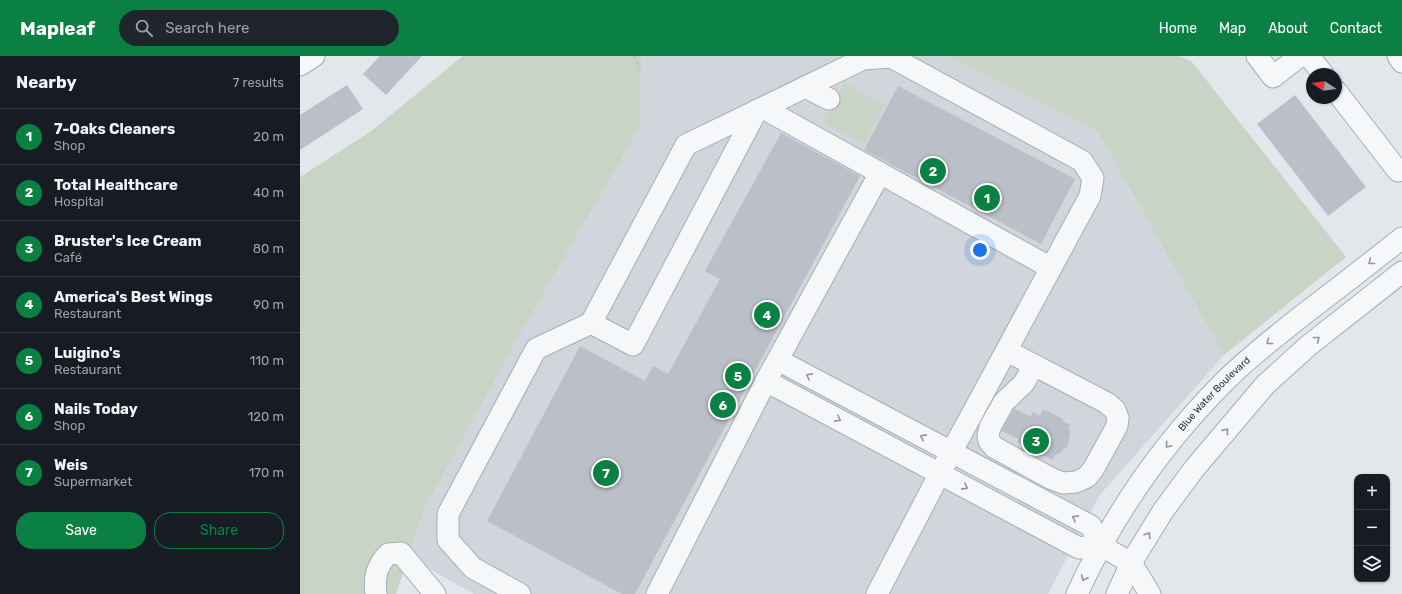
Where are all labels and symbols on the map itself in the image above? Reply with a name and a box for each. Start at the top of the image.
north arrow [1306,68,1342,104]
pin: 2 [920,156,946,186]
pin: 1 [974,183,1000,213]
your location [970,240,990,260]
one-way arrow [1369,257,1376,264]
pin: 4 [754,300,780,330]
one-way arrow [1312,336,1319,343]
one-way arrow [1266,338,1273,345]
street label: Blue Water Boulevard [1176,354,1253,434]
pin: 5 [725,361,751,391]
one-way arrow [805,373,813,381]
pin: 6 [710,390,736,420]
one-way arrow [834,414,841,422]
pin: 3 [1023,426,1049,456]
one-way arrow [1221,428,1228,435]
one-way arrow [920,434,928,442]
one-way arrow [1166,440,1173,447]
pin: 7 [593,458,619,488]
one-way arrow [961,482,968,489]
one-way arrow [1072,515,1079,522]
one-way arrow [1143,532,1151,539]
one-way arrow [1081,574,1089,581]

